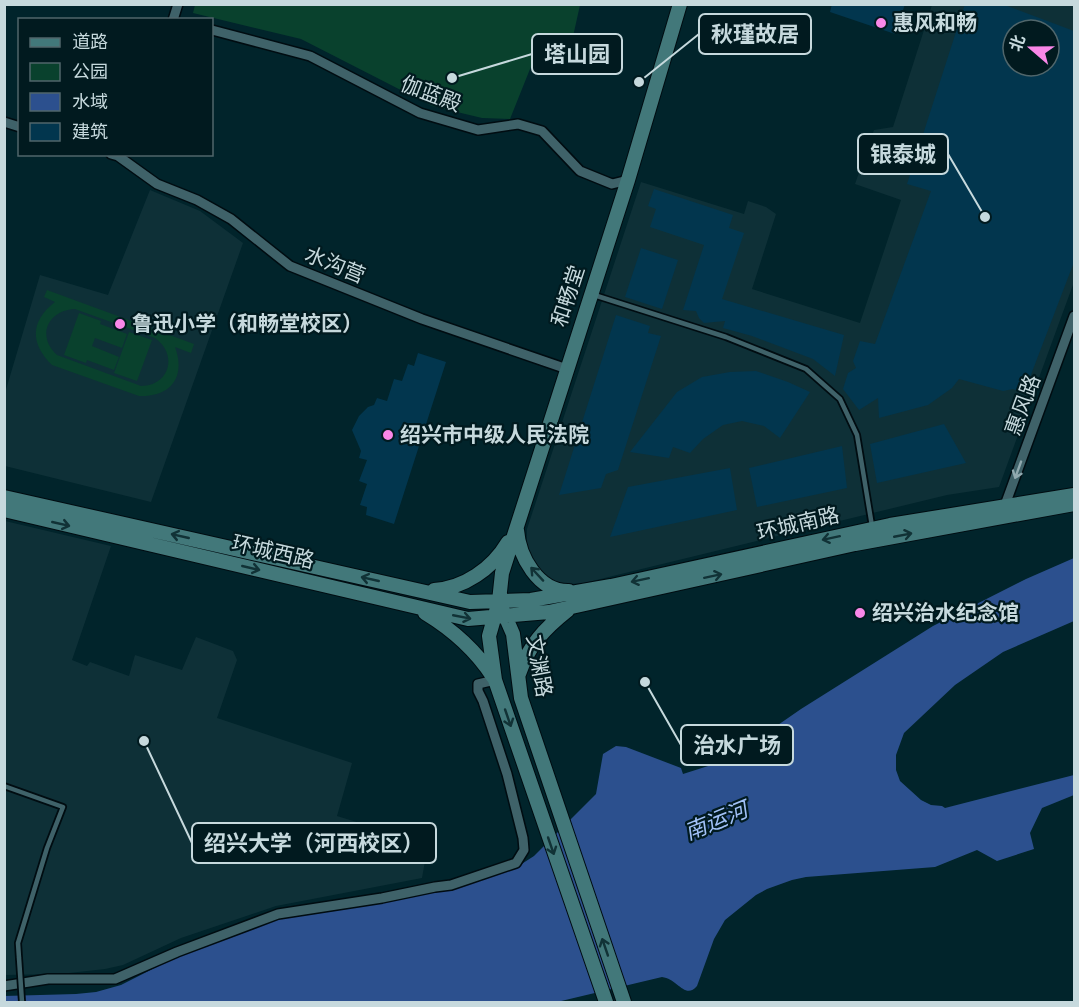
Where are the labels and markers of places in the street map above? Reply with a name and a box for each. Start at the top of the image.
place label: 惠风和畅 [893,11,977,35]
callout: 秋瑾故居 [699,14,811,54]
marker: 惠风和畅 [874,16,888,30]
callout: 塔山园 [532,34,622,74]
callout: 银泰城 [858,134,948,174]
place label: 鲁迅小学（和畅堂校区） [132,312,363,336]
marker: 鲁迅小学（和畅堂校区） [113,317,127,331]
place label: 绍兴市中级人民法院 [400,423,589,447]
marker: 绍兴市中级人民法院 [381,428,395,442]
place label: 绍兴治水纪念馆 [872,601,1019,625]
marker: 绍兴治水纪念馆 [853,606,867,620]
callout: 治水广场 [681,725,793,765]
callout: 绍兴大学（河西校区） [192,823,436,863]

